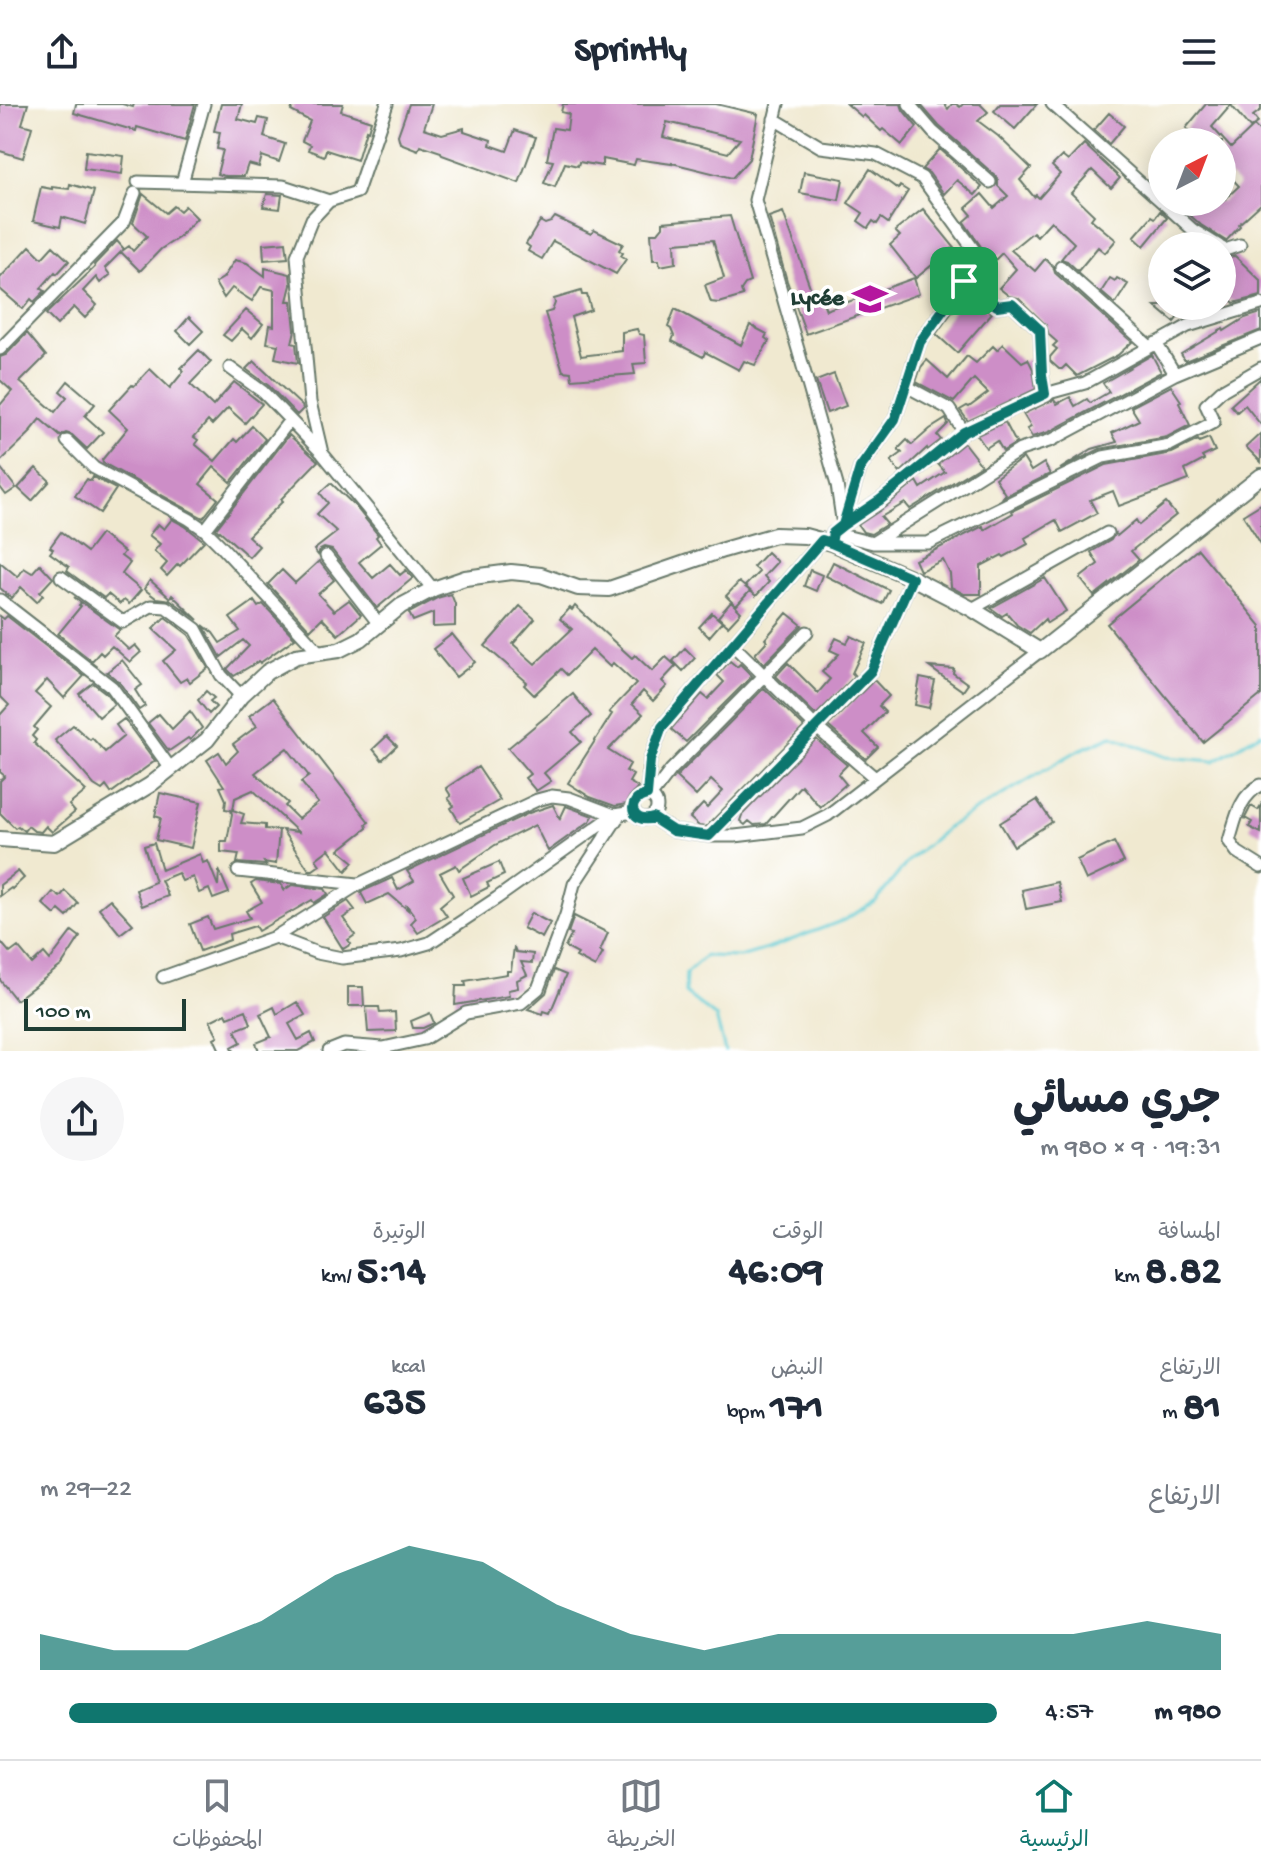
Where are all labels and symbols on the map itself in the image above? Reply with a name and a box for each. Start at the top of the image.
north arrow [1148,128,1236,216]
pin [930,247,998,315]
school or university icon: Lycée [851,280,889,318]
place label: Lycée [790,285,846,314]
scale bar [24,995,186,1031]

